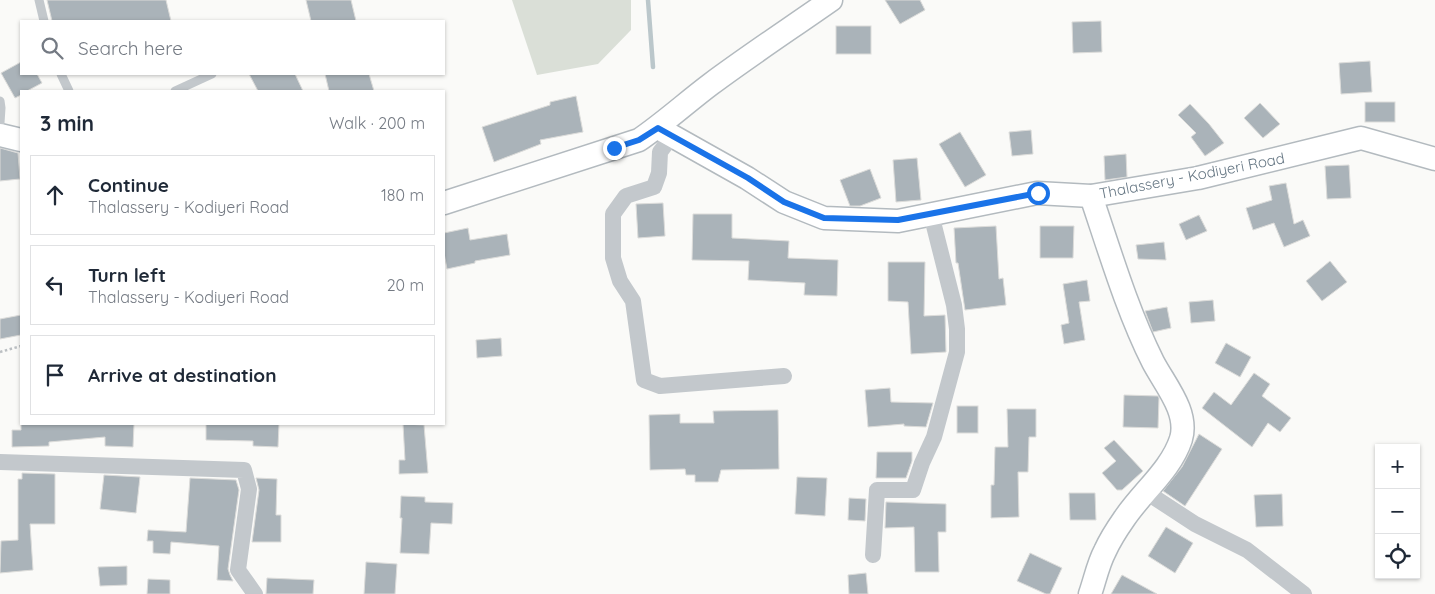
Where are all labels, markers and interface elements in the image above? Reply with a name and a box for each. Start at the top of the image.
search box [20,20,445,75]
icon: search [38,34,66,62]
text: Search here [78,36,183,60]
text: 3 min [40,110,94,136]
text: Walk · 200 m [329,113,425,133]
route end [603,137,626,160]
street label: Thalassery - Kodiyeri Road [1098,148,1286,203]
text: Continue [88,173,169,197]
icon: ahead [41,181,69,209]
route start [1027,182,1050,205]
text: 180 m [381,185,424,205]
text: Thalassery - Kodiyeri Road [88,197,289,217]
text: Turn left [88,263,166,287]
icon: left [41,271,69,299]
text: 20 m [387,275,424,295]
text: Thalassery - Kodiyeri Road [88,287,289,307]
icon: arrive [41,361,69,389]
text: Arrive at destination [88,363,277,387]
map controls [1375,444,1420,579]
button: + [1375,444,1420,489]
button: − [1375,489,1420,534]
button: locate [1375,534,1420,579]

